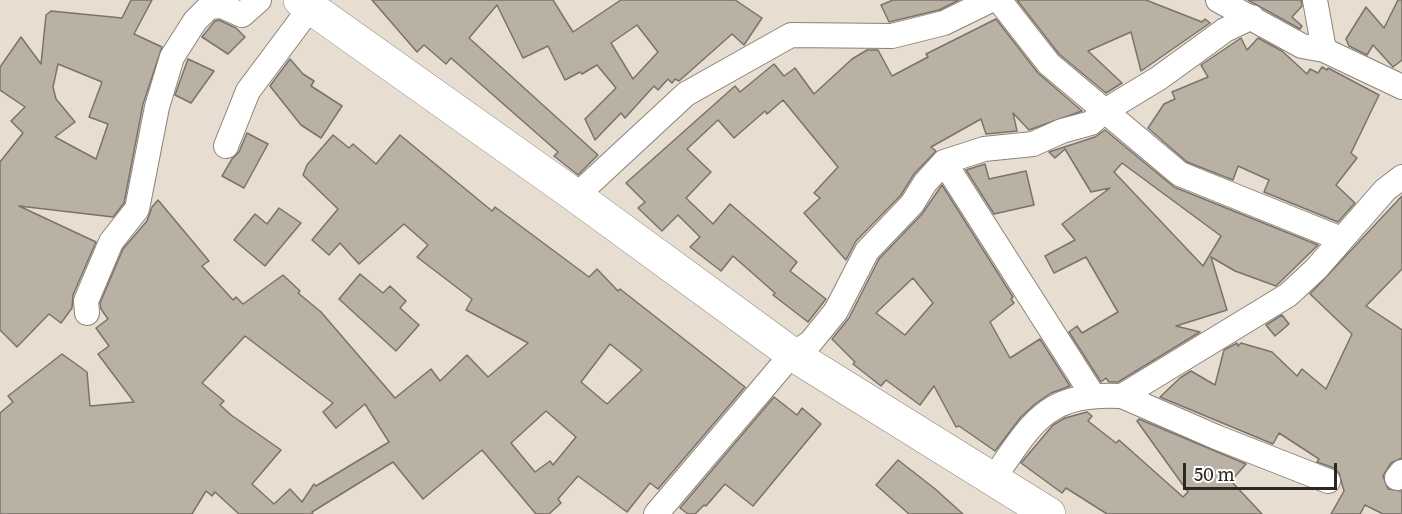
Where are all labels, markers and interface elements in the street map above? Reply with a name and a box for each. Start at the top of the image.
scale bar [1186,451,1340,489]
text: 50 m [1194,460,1235,487]

